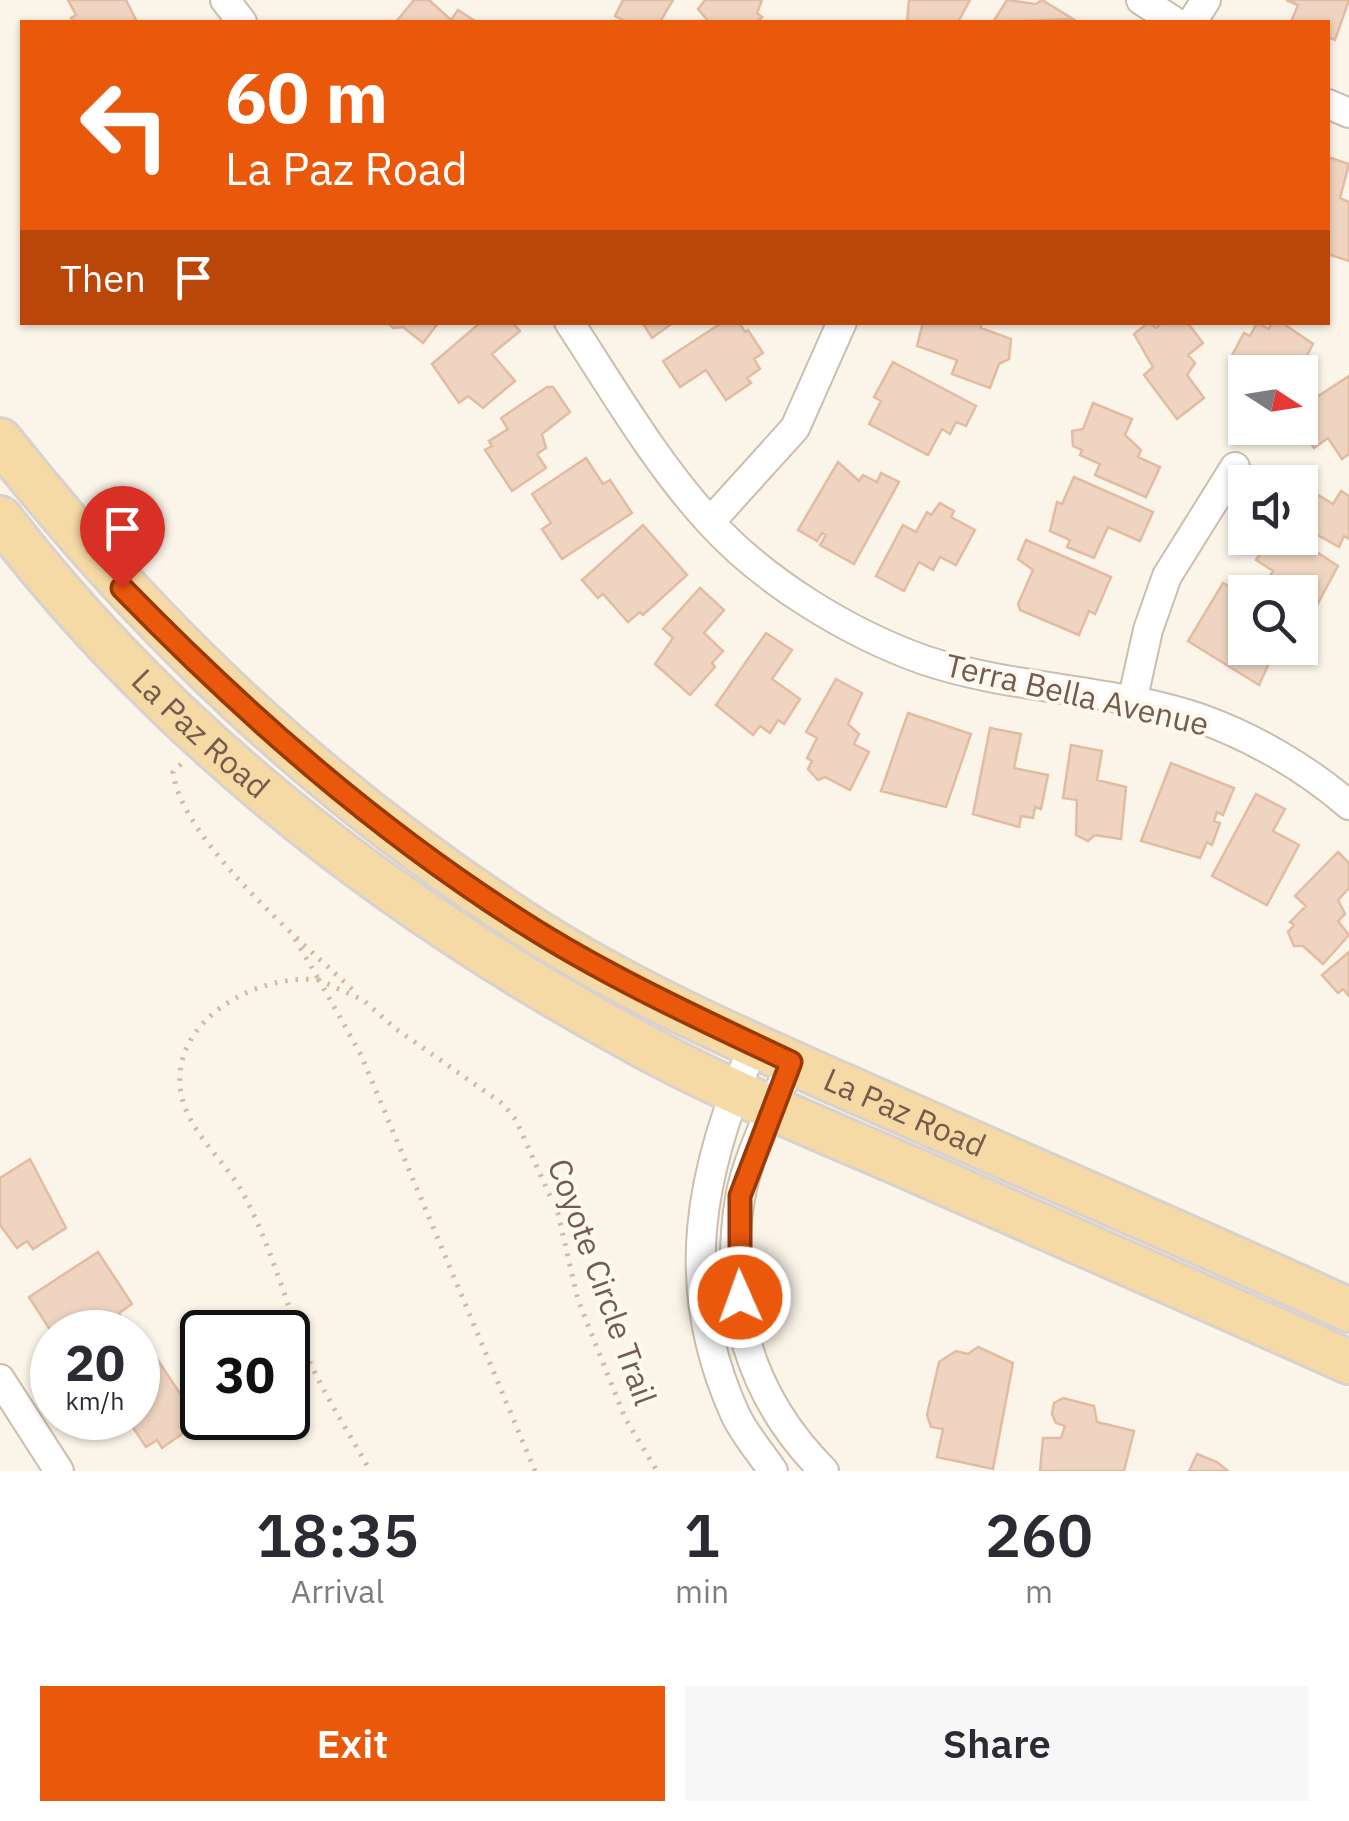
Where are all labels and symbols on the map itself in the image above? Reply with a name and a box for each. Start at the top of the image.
north arrow [1228,355,1318,445]
pin [80,486,165,589]
street label: Terra Bella Avenue [941,643,1213,745]
street label: La Paz Road [123,659,279,807]
street label: La Paz Road [818,1058,993,1166]
street label: Coyote Circle Trail [539,1153,667,1411]
position arrow [688,1245,792,1349]
speed limit sign: 30 [180,1310,310,1440]

